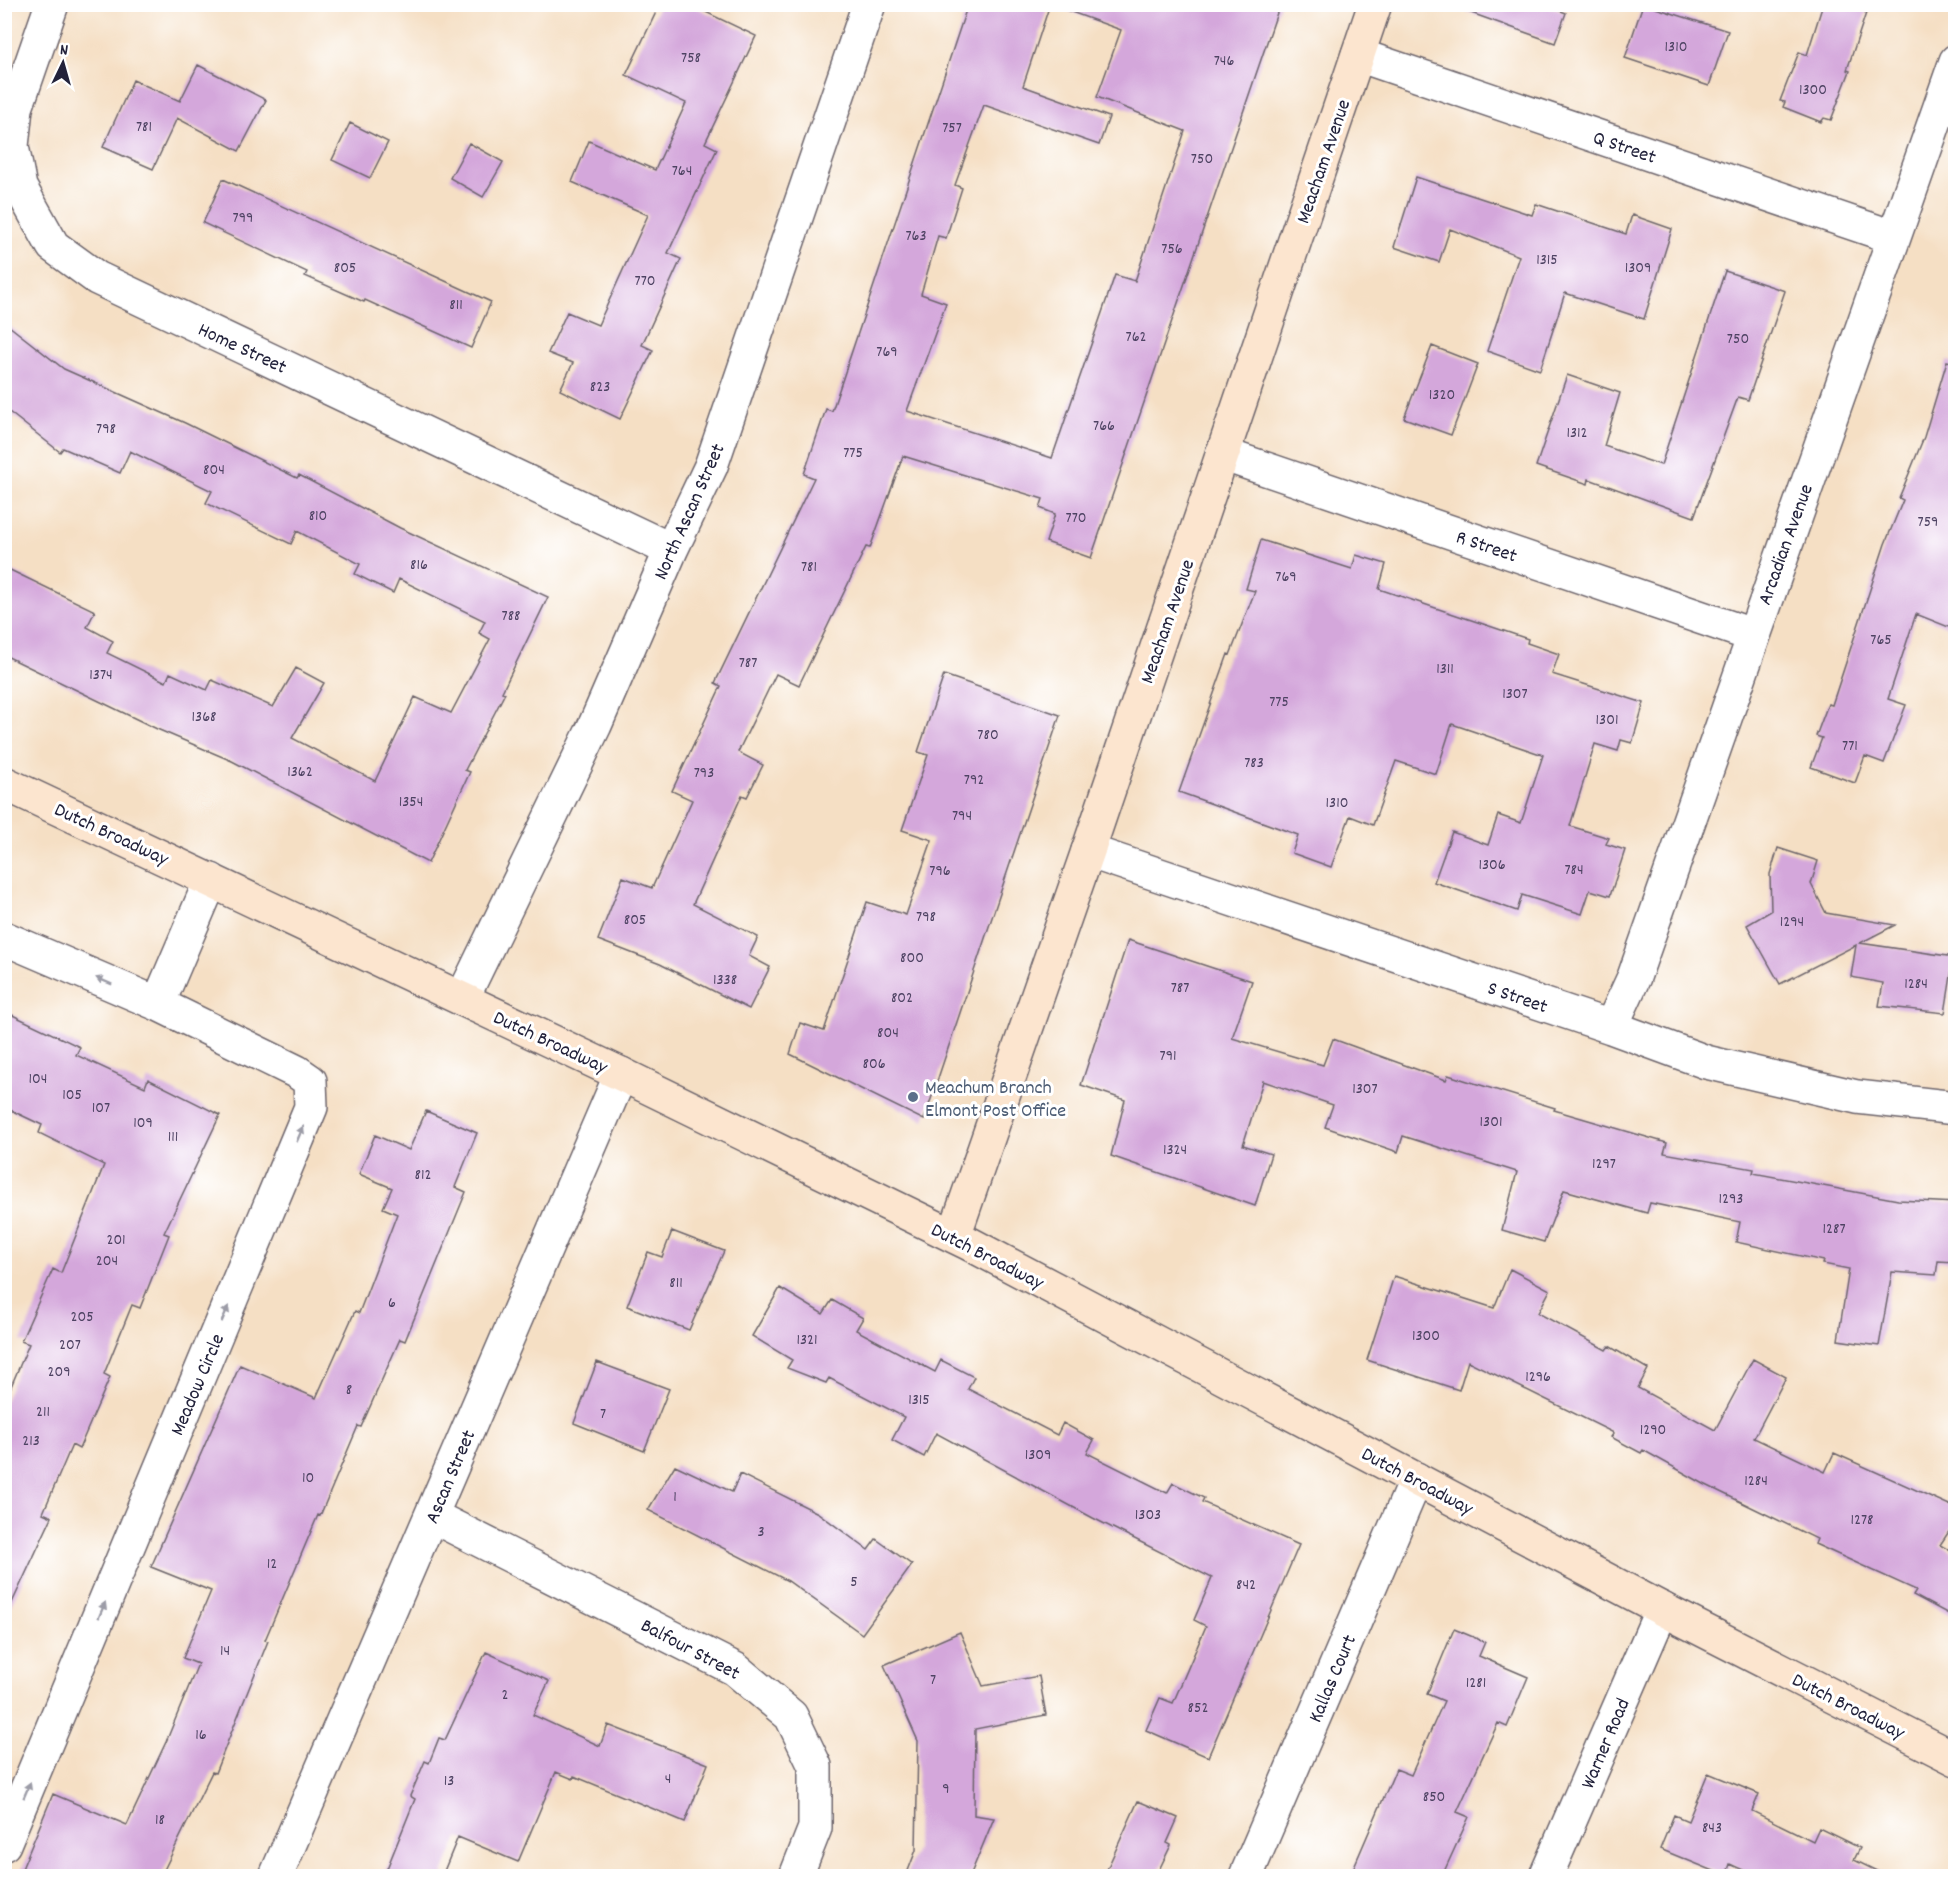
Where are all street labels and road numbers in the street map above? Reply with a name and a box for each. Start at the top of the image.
street label: Meacham Avenue [1291,96,1359,228]
street label: Q Street [1589,125,1659,173]
street label: Home Street [193,317,291,382]
street label: North Ascan Street [648,440,733,585]
street label: Arcadian Avenue [1752,481,1822,609]
street label: R Street [1452,524,1520,571]
street label: Meacham Avenue [1135,556,1203,688]
street label: Dutch Broadway [49,797,173,875]
street label: S Street [1483,976,1551,1022]
street label: Dutch Broadway [488,1005,612,1083]
street label: Dutch Broadway [925,1217,1049,1298]
street label: Meadow Circle [165,1330,233,1440]
street label: Ascan Street [419,1426,484,1528]
street label: Dutch Broadway [1356,1441,1478,1524]
street label: Balfour Street [635,1613,744,1689]
street label: Kallas Court [1303,1631,1365,1727]
street label: Dutch Broadway [1786,1667,1910,1748]
street label: Warner Road [1575,1695,1638,1794]

